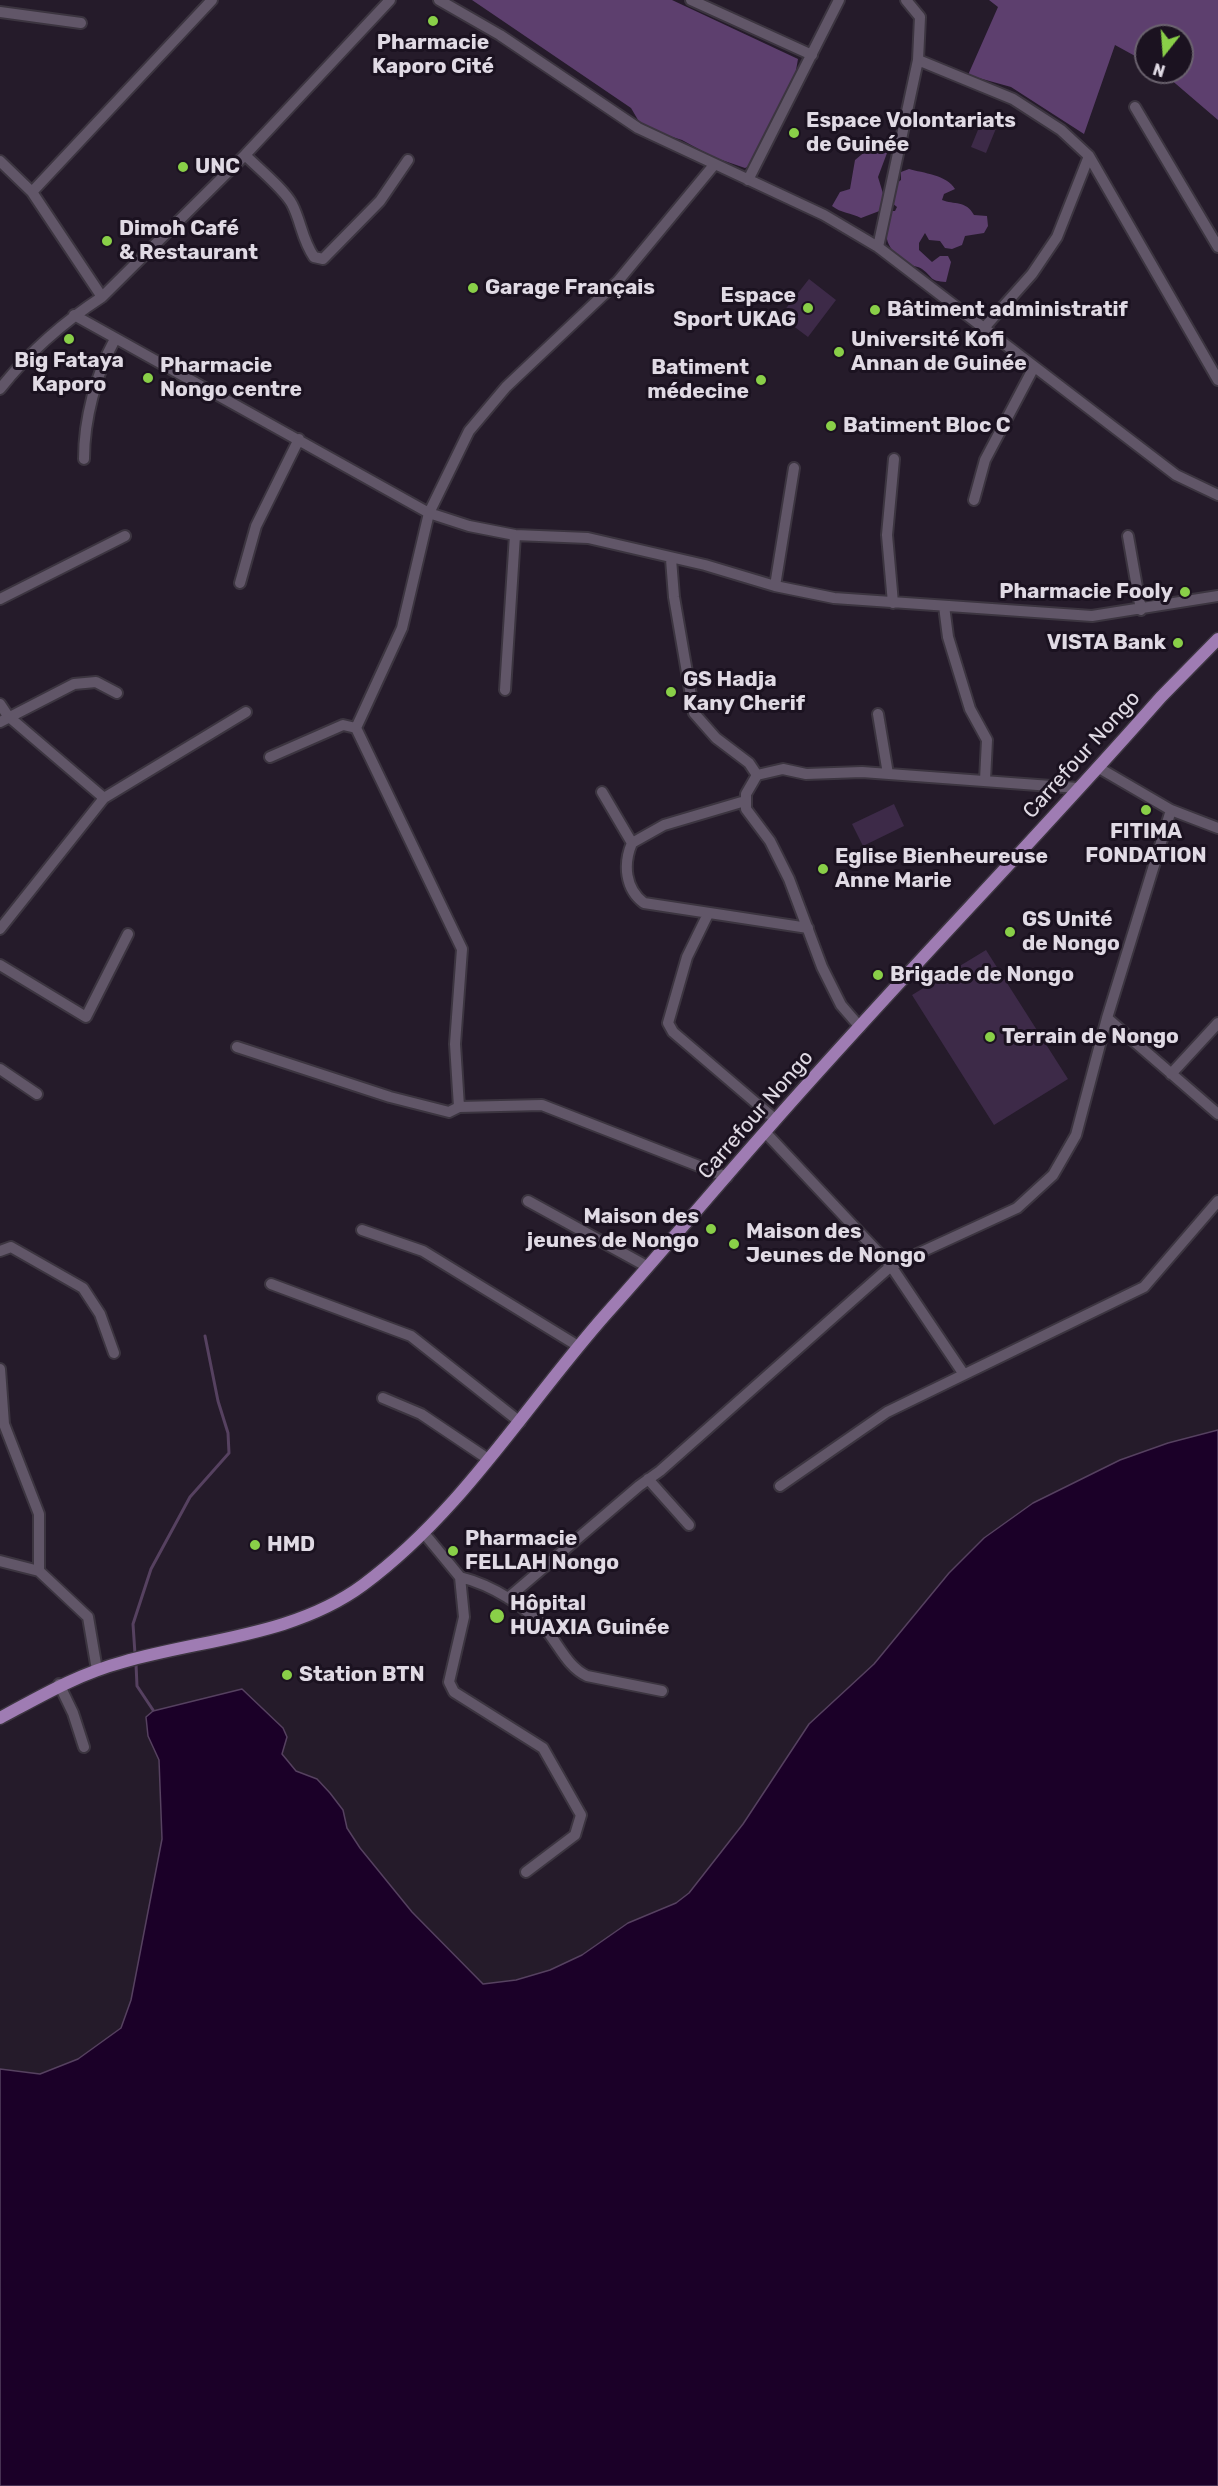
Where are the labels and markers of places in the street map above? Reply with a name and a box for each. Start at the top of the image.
marker: Pharmacie Kaporo Cité [426,14,440,28]
place label: Pharmacie Kaporo Cité [372,30,494,80]
place label: Espace Volontariats de Guinée [806,108,1016,158]
marker: Espace Volontariats de Guinée [787,126,801,140]
place label: UNC [195,154,240,180]
marker: UNC [176,160,190,174]
place label: Dimoh Café & Restaurant [119,216,258,266]
marker: Dimoh Café & Restaurant [100,234,114,248]
place label: Garage Français [485,275,655,301]
marker: Garage Français [466,281,480,295]
place label: Espace Sport UKAG [673,283,796,333]
place label: Bâtiment administratif [887,297,1128,323]
marker: Espace Sport UKAG [801,301,815,315]
marker: Bâtiment administratif [868,303,882,317]
place label: Université Kofi Annan de Guinée [851,327,1027,377]
marker: Big Fataya Kaporo [62,332,76,346]
marker: Université Kofi Annan de Guinée [832,345,846,359]
place label: Big Fataya Kaporo [14,348,124,398]
place label: Pharmacie Nongo centre [160,353,302,403]
place label: Batiment médecine [647,355,749,405]
marker: Pharmacie Nongo centre [141,371,155,385]
marker: Batiment médecine [754,373,768,387]
place label: Batiment Bloc C [843,413,1010,439]
marker: Batiment Bloc C [824,419,838,433]
place label: Pharmacie Fooly [999,579,1173,605]
marker: Pharmacie Fooly [1178,585,1192,599]
place label: VISTA Bank [1047,630,1166,656]
marker: VISTA Bank [1171,636,1185,650]
place label: GS Hadja Kany Cherif [683,667,805,717]
marker: GS Hadja Kany Cherif [664,685,678,699]
marker: FITIMA FONDATION [1139,803,1153,817]
place label: FITIMA FONDATION [1085,819,1207,869]
place label: Eglise Bienheureuse Anne Marie [835,844,1048,894]
marker: Eglise Bienheureuse Anne Marie [816,862,830,876]
place label: GS Unité de Nongo [1022,907,1120,957]
marker: GS Unité de Nongo [1003,925,1017,939]
place label: Brigade de Nongo [890,962,1074,988]
marker: Brigade de Nongo [871,968,885,982]
place label: Terrain de Nongo [1002,1024,1179,1050]
marker: Terrain de Nongo [983,1030,997,1044]
place label: Maison des jeunes de Nongo [527,1204,699,1254]
place label: Maison des Jeunes de Nongo [746,1219,926,1269]
marker: Maison des jeunes de Nongo [704,1222,718,1236]
marker: Maison des Jeunes de Nongo [727,1237,741,1251]
place label: Pharmacie FELLAH Nongo [465,1526,619,1576]
place label: HMD [267,1532,315,1558]
marker: HMD [248,1538,262,1552]
marker: Pharmacie FELLAH Nongo [446,1544,460,1558]
place label: Hôpital HUAXIA Guinée [510,1591,669,1641]
marker: Hôpital HUAXIA Guinée [488,1607,506,1625]
place label: Station BTN [299,1662,425,1688]
marker: Station BTN [280,1668,294,1682]

